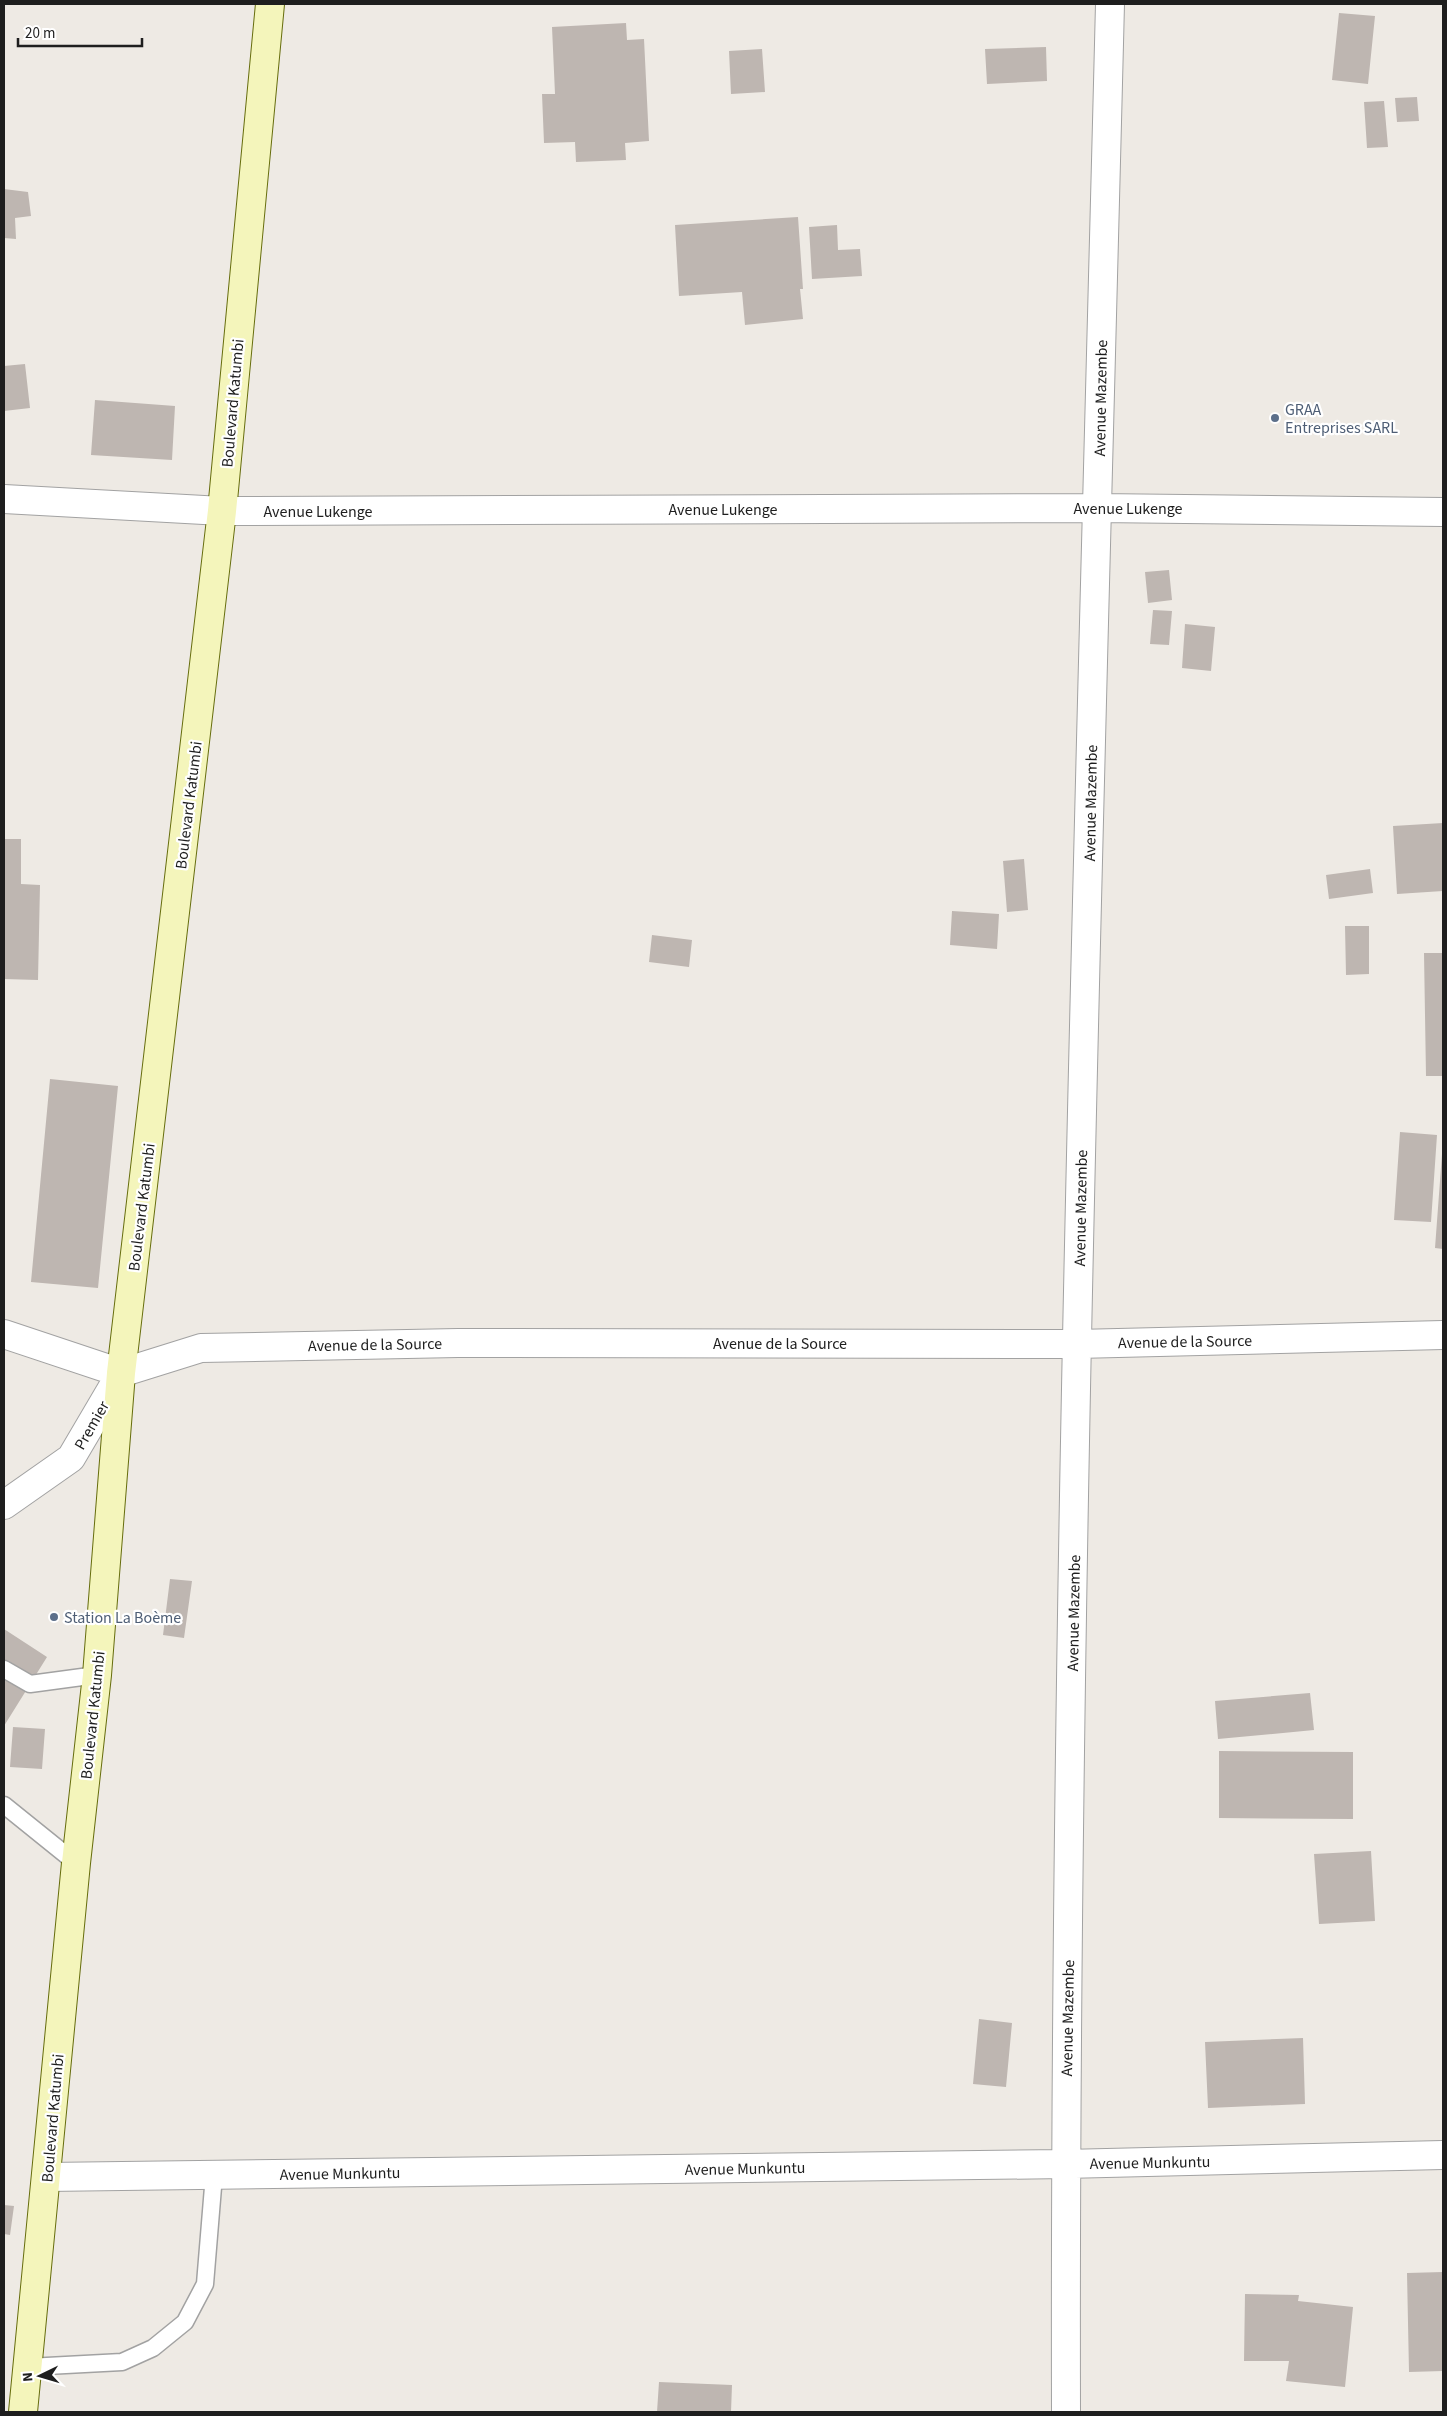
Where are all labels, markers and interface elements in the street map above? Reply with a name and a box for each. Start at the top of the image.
scale bar [18,15,141,47]
text: 20 m [25,23,55,44]
street label: Boulevard Katumbi [216,338,250,468]
street label: Avenue Mazembe [1089,339,1113,457]
place label: GRAA Entreprises SARL [1285,399,1398,439]
marker: GRAA Entreprises SARL [1269,412,1281,424]
street label: Avenue Lukenge [1074,498,1183,520]
street label: Avenue Lukenge [669,499,778,521]
street label: Avenue Lukenge [264,501,373,523]
street label: Boulevard Katumbi [170,740,208,870]
street label: Avenue Mazembe [1079,744,1103,862]
street label: Boulevard Katumbi [123,1142,161,1272]
street label: Avenue Mazembe [1069,1149,1093,1267]
street label: Avenue de la Source [1118,1330,1252,1354]
street label: Avenue de la Source [308,1333,442,1357]
street label: Avenue de la Source [713,1333,847,1355]
street label: Premier [69,1397,115,1454]
street label: Avenue Mazembe [1062,1554,1086,1672]
place label: Station La Boème [64,1607,181,1629]
marker: Station La Boème [48,1611,60,1623]
street label: Boulevard Katumbi [75,1650,111,1780]
street label: Avenue Mazembe [1056,1959,1080,2077]
street label: Boulevard Katumbi [36,2053,70,2183]
street label: Avenue Munkuntu [1089,2151,1211,2175]
street label: Avenue Munkuntu [684,2157,806,2181]
street label: Avenue Munkuntu [279,2162,401,2186]
north arrow [15,2351,65,2401]
text: N [18,2372,38,2383]

